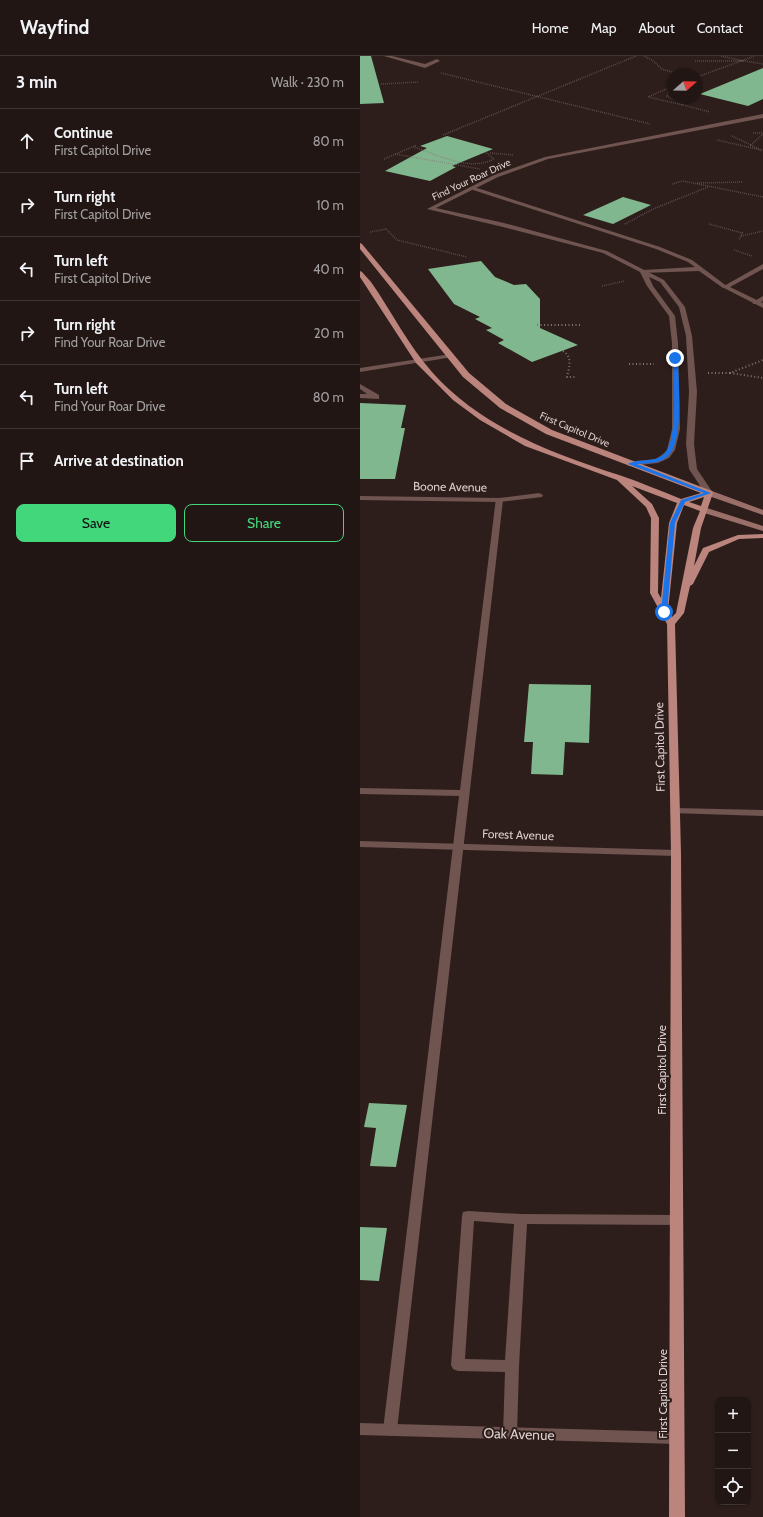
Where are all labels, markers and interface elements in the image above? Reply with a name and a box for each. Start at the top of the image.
text: Wayfind [20,16,89,39]
text: Home [532,19,569,37]
text: Map [591,19,616,37]
text: About [638,19,675,37]
text: Contact [697,19,743,37]
north arrow [667,68,703,104]
text: 3 min [16,72,57,92]
text: Walk · 230 m [271,74,344,90]
text: Continue [54,124,113,142]
icon: ahead [16,130,38,152]
text: 80 m [313,133,344,149]
text: First Capitol Drive [54,142,151,158]
street label: Find Your Roar Drive [430,155,513,203]
text: Turn right [54,188,115,206]
icon: right [16,194,38,216]
text: 10 m [316,197,344,213]
text: First Capitol Drive [54,206,151,222]
text: Turn left [54,252,108,270]
icon: left [16,258,38,280]
text: 40 m [313,261,344,277]
text: First Capitol Drive [54,270,151,286]
text: Turn right [54,316,115,334]
icon: right [16,322,38,344]
text: 20 m [314,325,344,341]
text: Find Your Roar Drive [54,334,165,350]
route end [666,349,684,367]
text: Turn left [54,380,108,398]
icon: left [16,386,38,408]
text: 80 m [313,389,344,405]
text: Find Your Roar Drive [54,398,165,414]
street label: First Capitol Drive [538,409,612,450]
icon: arrive [16,450,38,472]
text: Arrive at destination [54,452,184,470]
street label: Boone Avenue [413,478,487,495]
button: Save [16,504,176,542]
button: Share [184,504,344,542]
route start [655,603,673,621]
street label: First Capitol Drive [651,702,668,792]
street label: Forest Avenue [482,826,554,843]
street label: First Capitol Drive [654,1025,669,1115]
street label: First Capitol Drive [655,1349,670,1439]
map controls [715,1397,751,1505]
button: + [715,1397,751,1433]
street label: Oak Avenue [483,1424,555,1444]
button: − [715,1433,751,1469]
button: locate [715,1469,751,1505]

